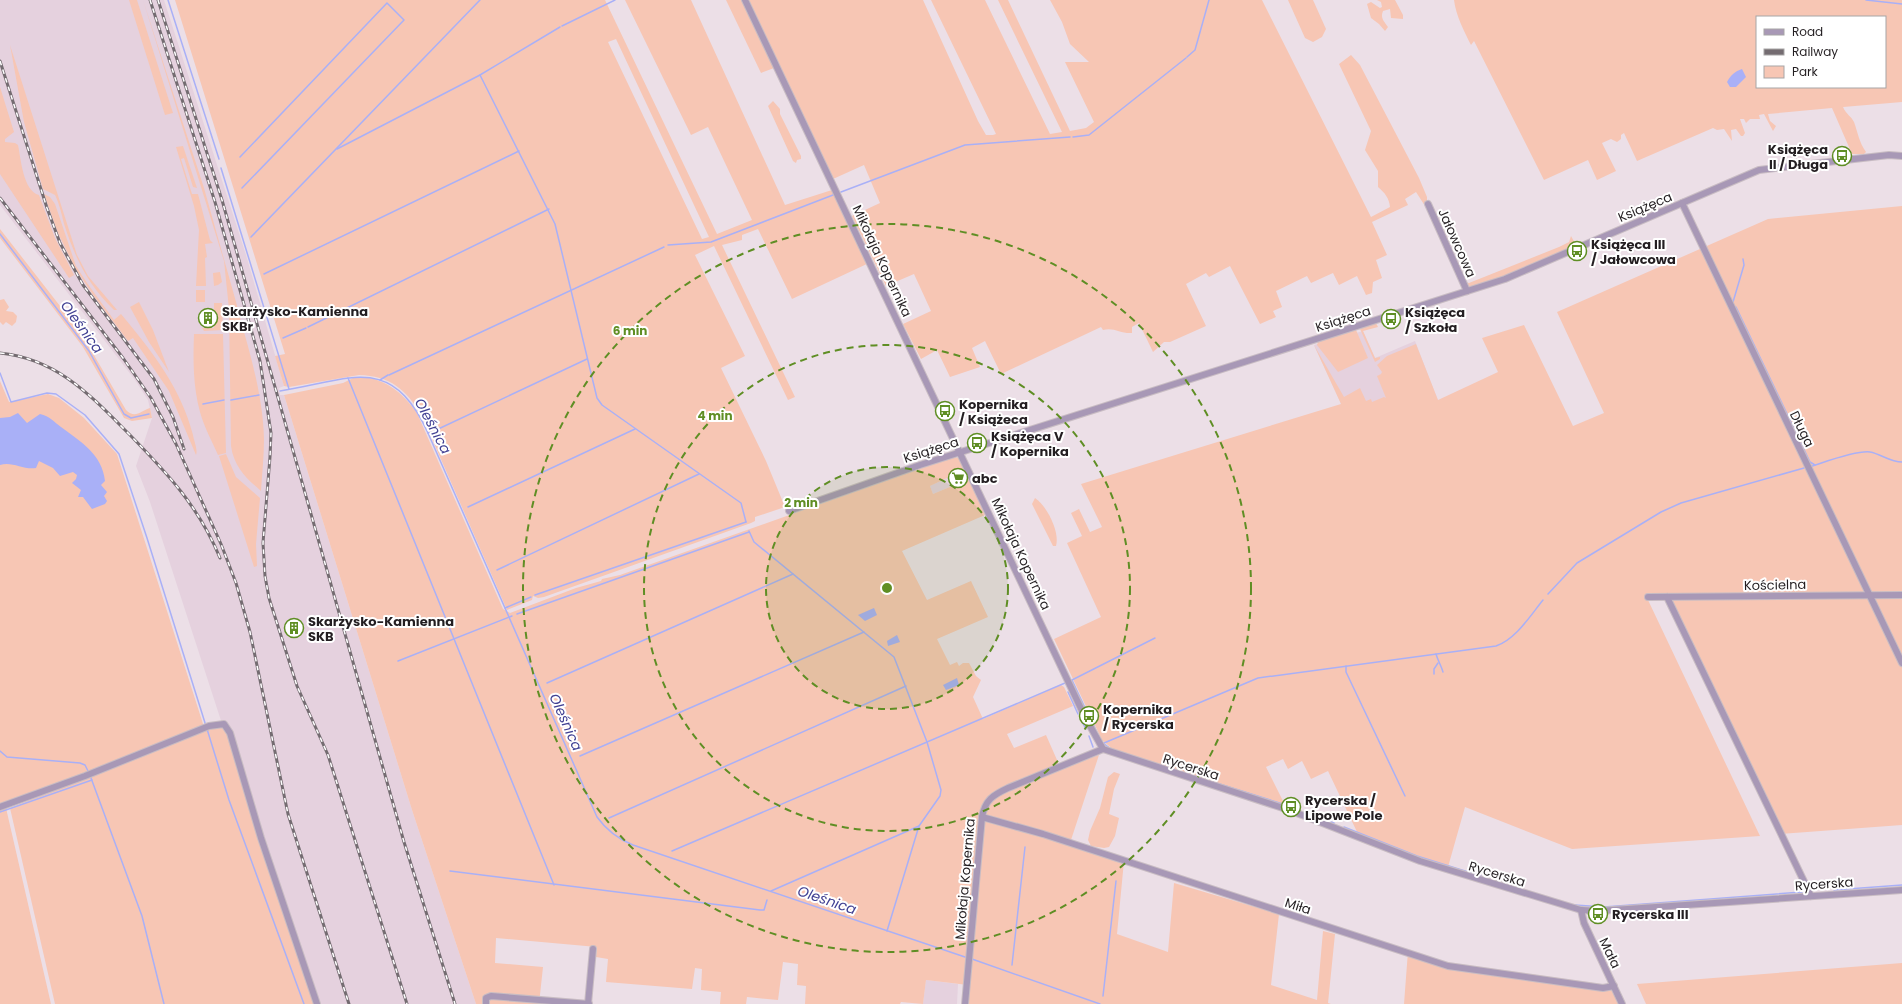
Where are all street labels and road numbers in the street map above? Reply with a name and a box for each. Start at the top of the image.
street label: Książęca [1615,187,1675,227]
street label: Mikołaja Kopernika [848,202,916,320]
street label: Jałowcowa [1433,206,1481,280]
street label: Książęca [1313,301,1373,337]
street label: Długa [1785,408,1819,450]
street label: Książęca [901,432,961,468]
street label: Mikołaja Kopernika [987,495,1055,613]
street label: Kościelna [1744,575,1806,595]
street label: Rycerska [1160,749,1222,785]
street label: Mikołaja Kopernika [950,818,980,940]
street label: Rycerska [1466,856,1528,892]
street label: Rycerska [1794,872,1854,896]
street label: Miła [1282,893,1314,919]
street label: Mała [1594,934,1626,972]

